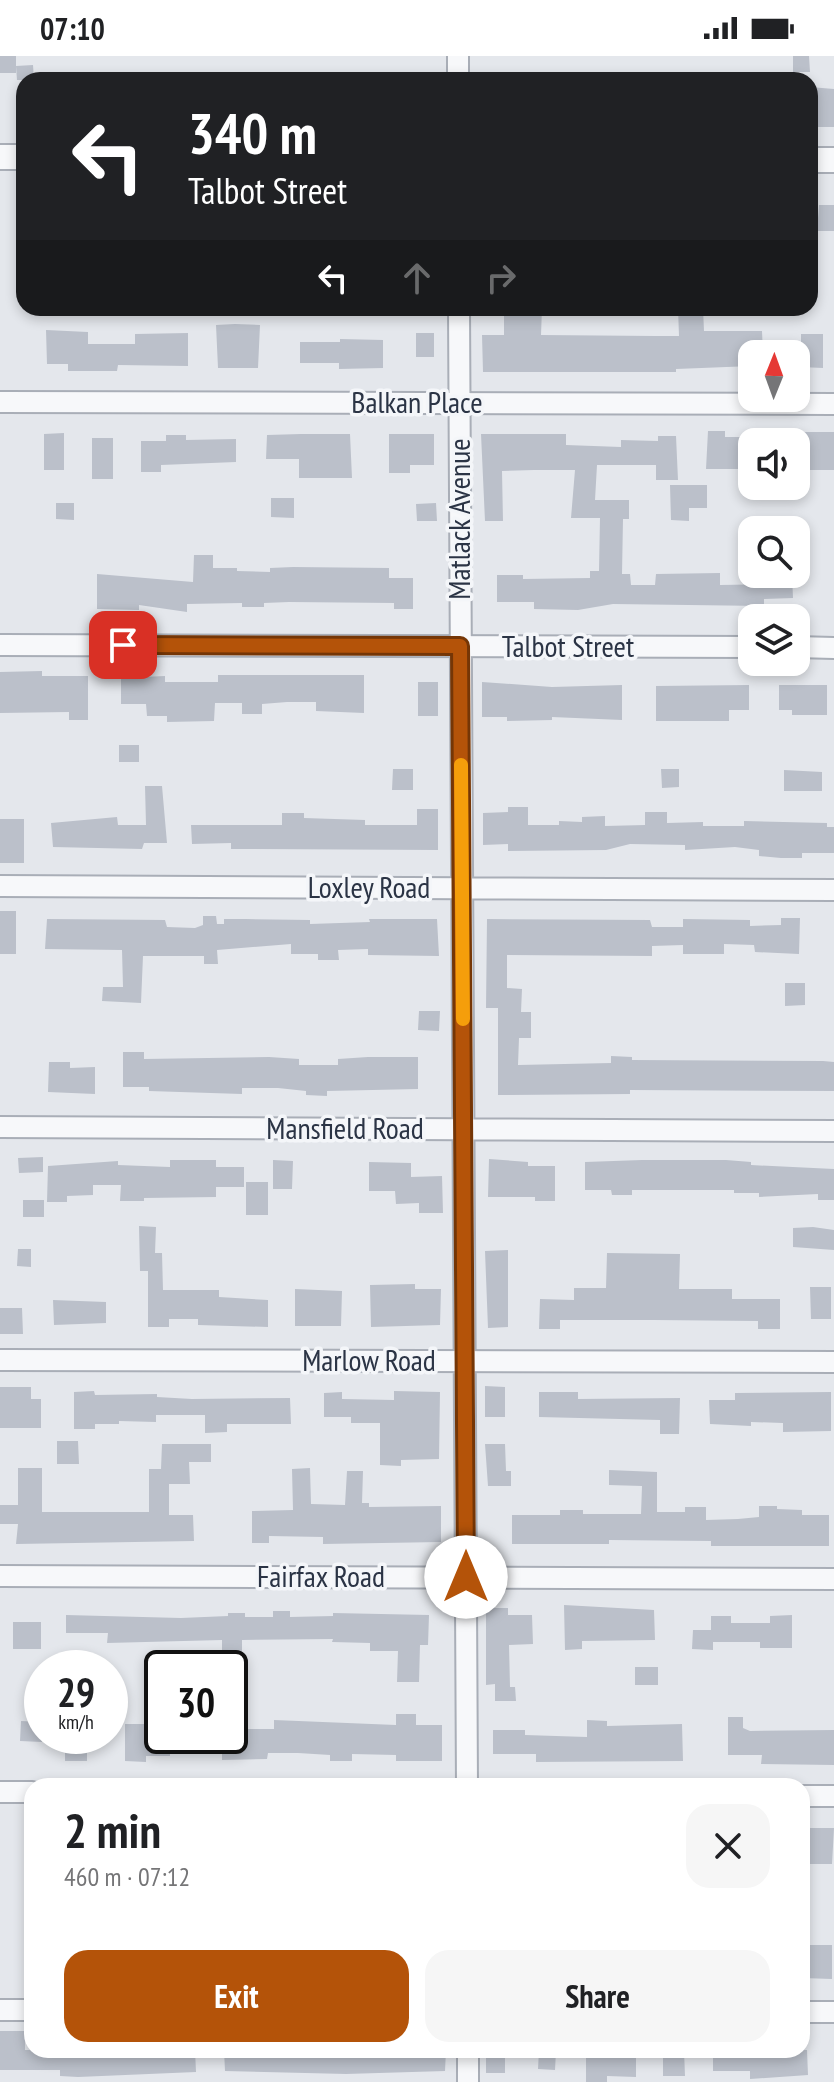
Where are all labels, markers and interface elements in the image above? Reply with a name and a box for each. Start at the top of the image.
text: 07:10 [40,9,105,48]
text: 340 m [188,97,317,169]
icon: left [56,104,160,208]
text: Talbot Street [188,167,347,214]
icon: left [311,256,355,300]
icon: ahead [395,256,439,300]
icon: right [479,256,523,300]
north arrow [738,340,810,412]
map controls [738,340,810,676]
street label: Balkan Place [351,382,483,421]
button: sound [738,428,810,500]
street label: Matlack Avenue [439,438,478,600]
button: search [738,516,810,588]
button: layers [738,604,810,676]
pin [89,611,157,679]
icon: arrive [101,623,145,667]
street label: Talbot Street [502,626,635,665]
street label: Loxley Road [308,867,430,906]
street label: Mansfield Road [266,1108,424,1147]
street label: Marlow Road [302,1340,436,1379]
position arrow [424,1535,508,1619]
street label: Fairfax Road [257,1556,385,1595]
speed limit sign: 30 [144,1650,248,1754]
text: 29 [57,1666,95,1718]
text: km/h [58,1709,94,1735]
text: 2 min [64,1799,161,1861]
button: close [686,1804,770,1888]
text: 460 m · 07:12 [64,1860,190,1893]
button: Exit [64,1950,409,2042]
button: Share [425,1950,770,2042]

